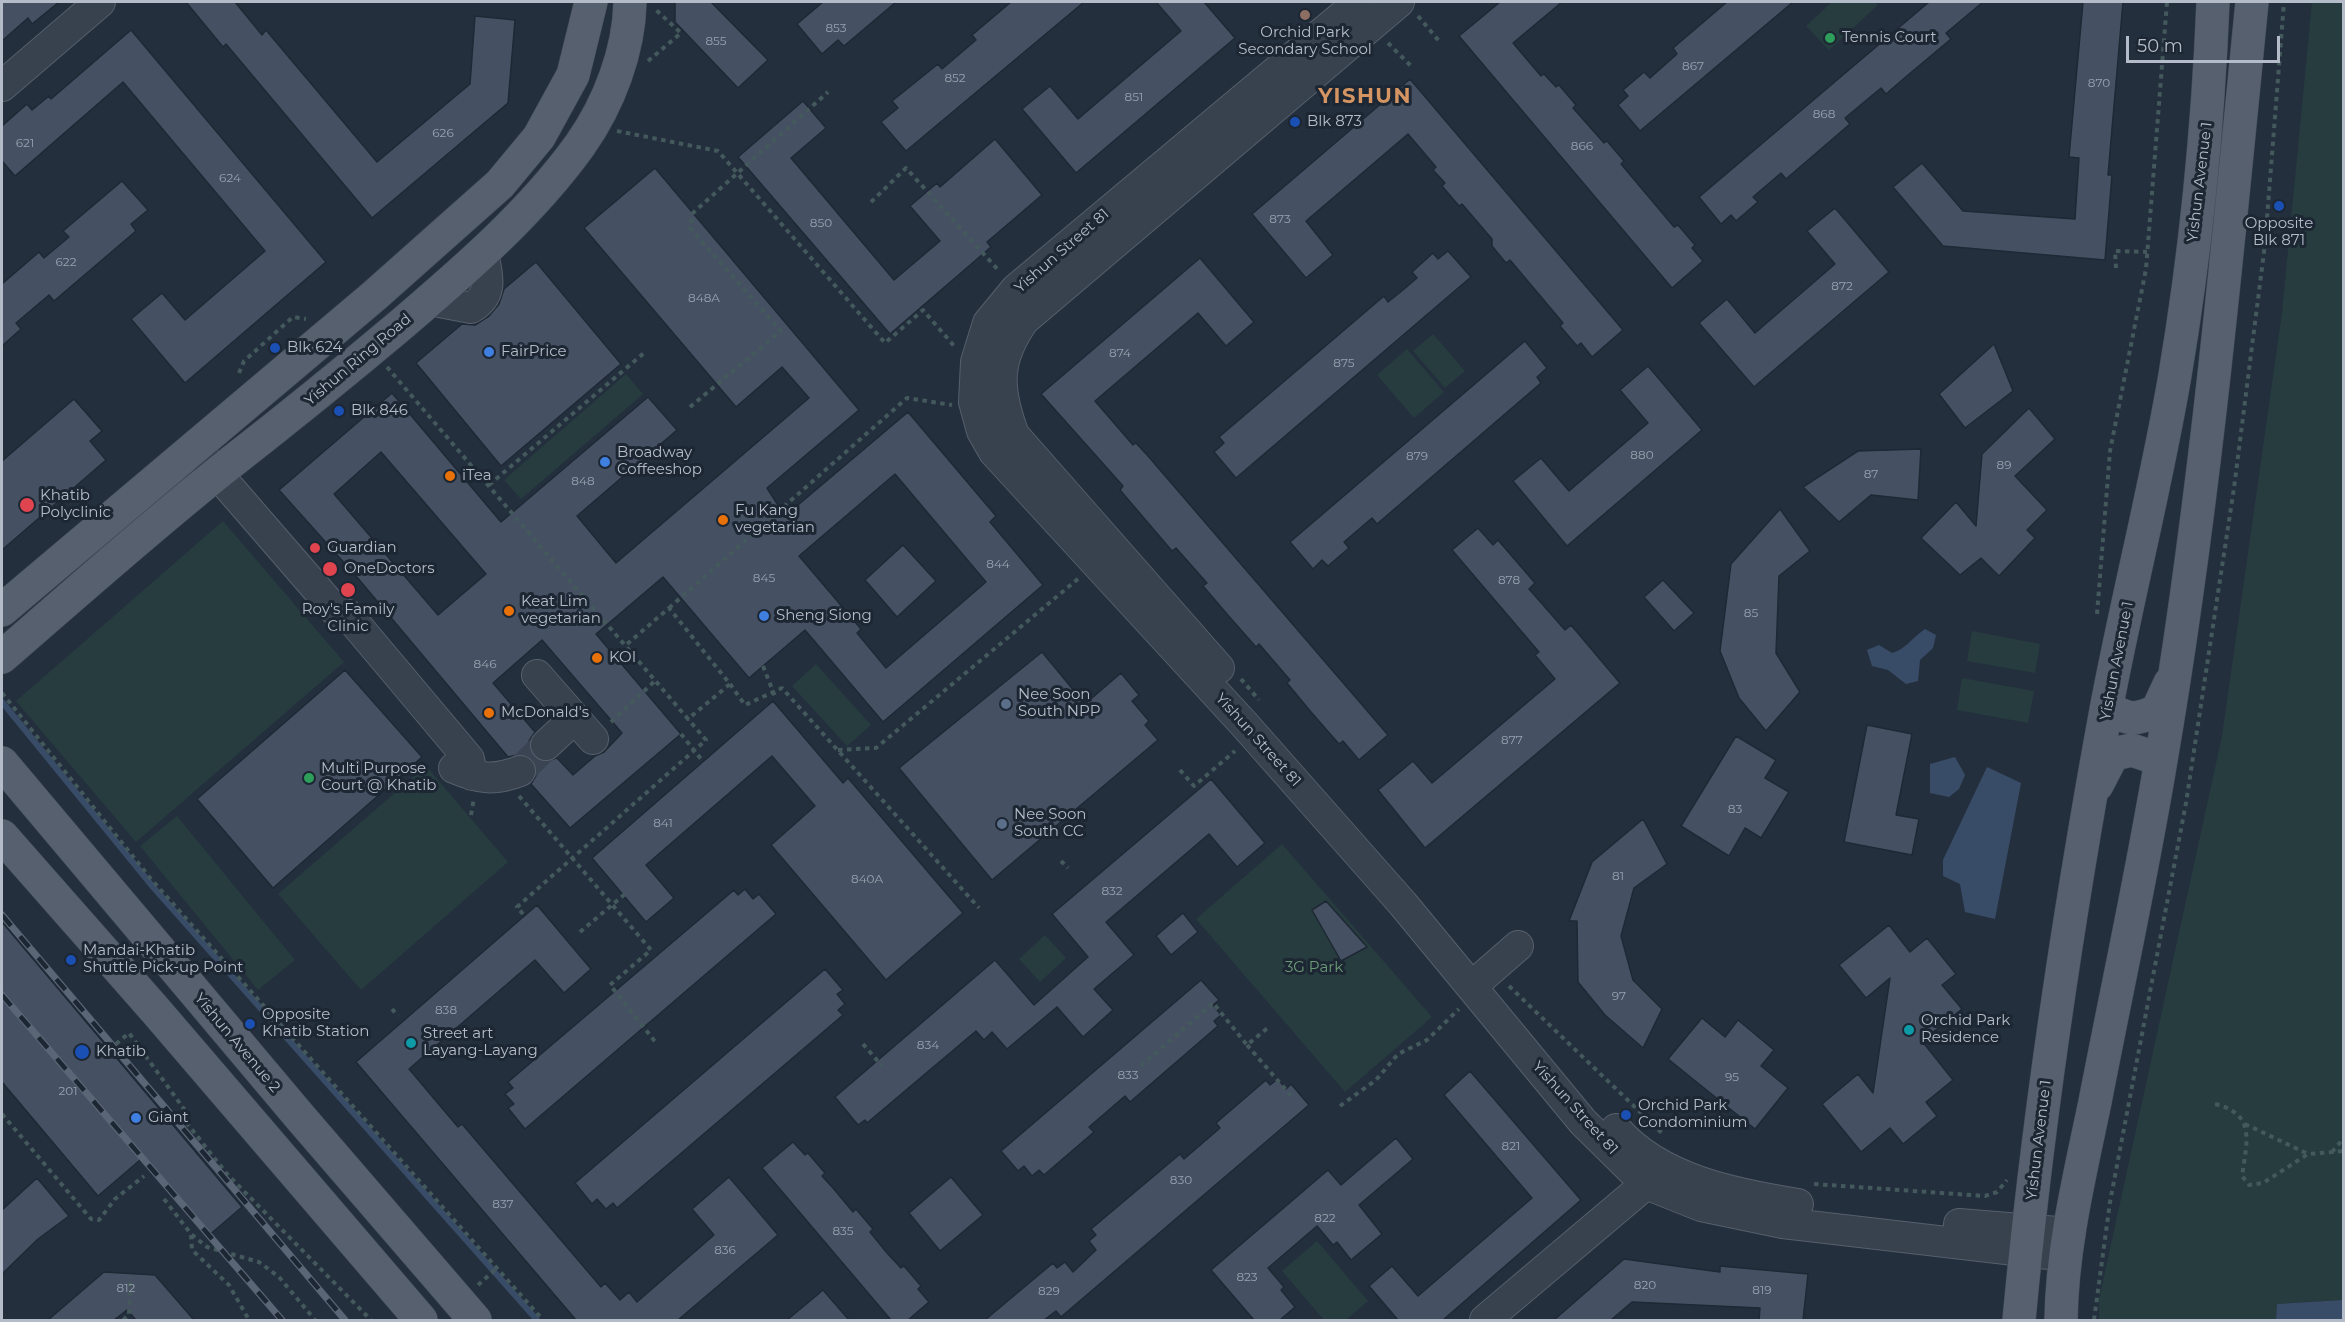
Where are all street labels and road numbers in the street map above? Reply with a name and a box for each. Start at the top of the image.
street label: Yishun Avenue 1 [2184,121,2216,243]
street label: Yishun Street 81 [1011,205,1113,297]
street label: Yishun Ring Road [301,310,415,410]
street label: Yishun Avenue 1 [2097,600,2137,722]
street label: Yishun Street 81 [1211,690,1305,790]
street label: Yishun Avenue 2 [190,990,284,1096]
street label: Yishun Street 81 [1528,1058,1622,1158]
street label: Yishun Avenue 1 [2023,1079,2055,1201]

